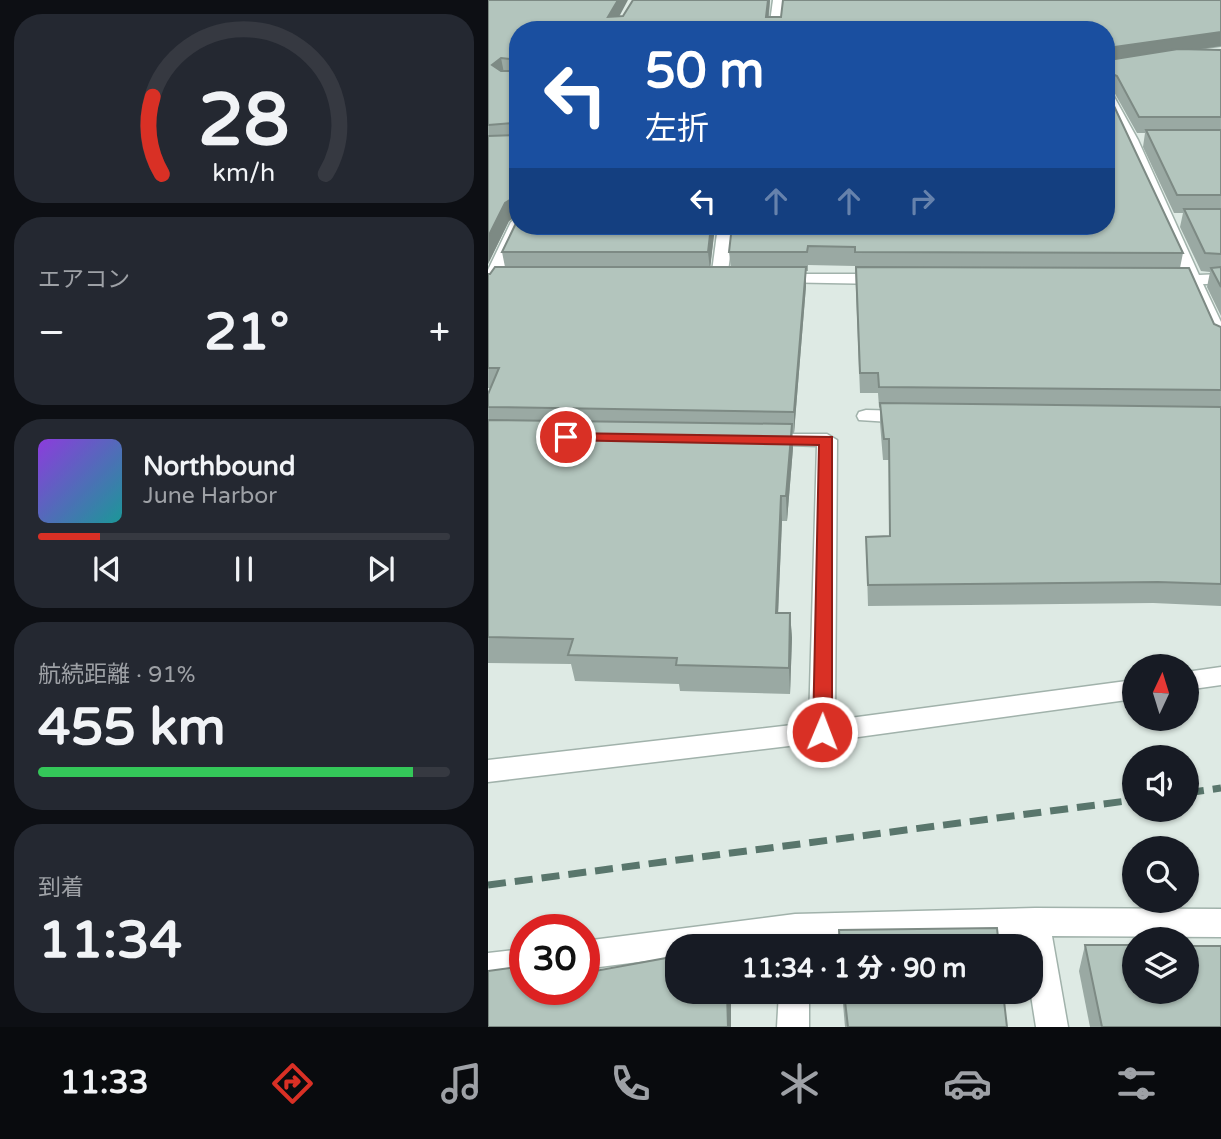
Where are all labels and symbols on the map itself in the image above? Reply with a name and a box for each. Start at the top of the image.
pin [536,407,596,467]
north arrow [1122,654,1198,732]
position arrow [785,695,859,769]
speed limit sign: 30 [509,914,600,1005]

